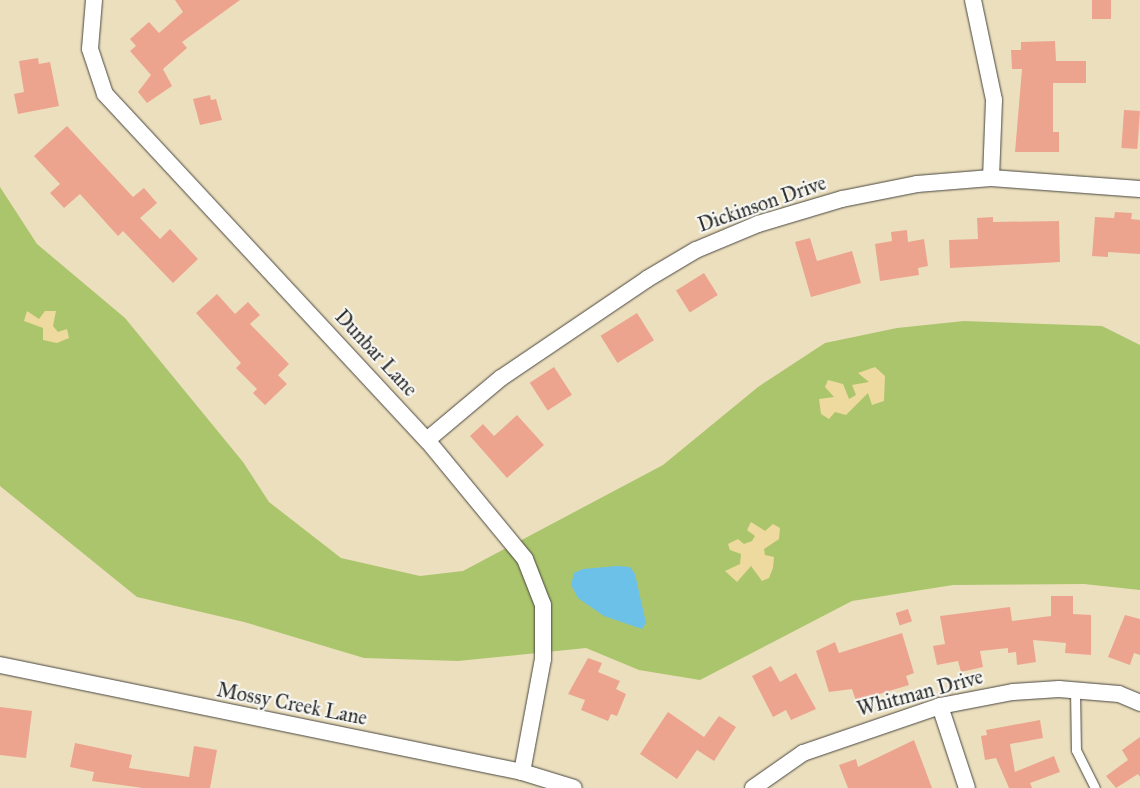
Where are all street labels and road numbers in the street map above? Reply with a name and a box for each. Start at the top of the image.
street label: Dickinson Drive [695,171,829,237]
street label: Dunbar Lane [330,305,422,401]
street label: Whitman Drive [854,665,986,721]
street label: Mossy Creek Lane [215,678,369,730]

